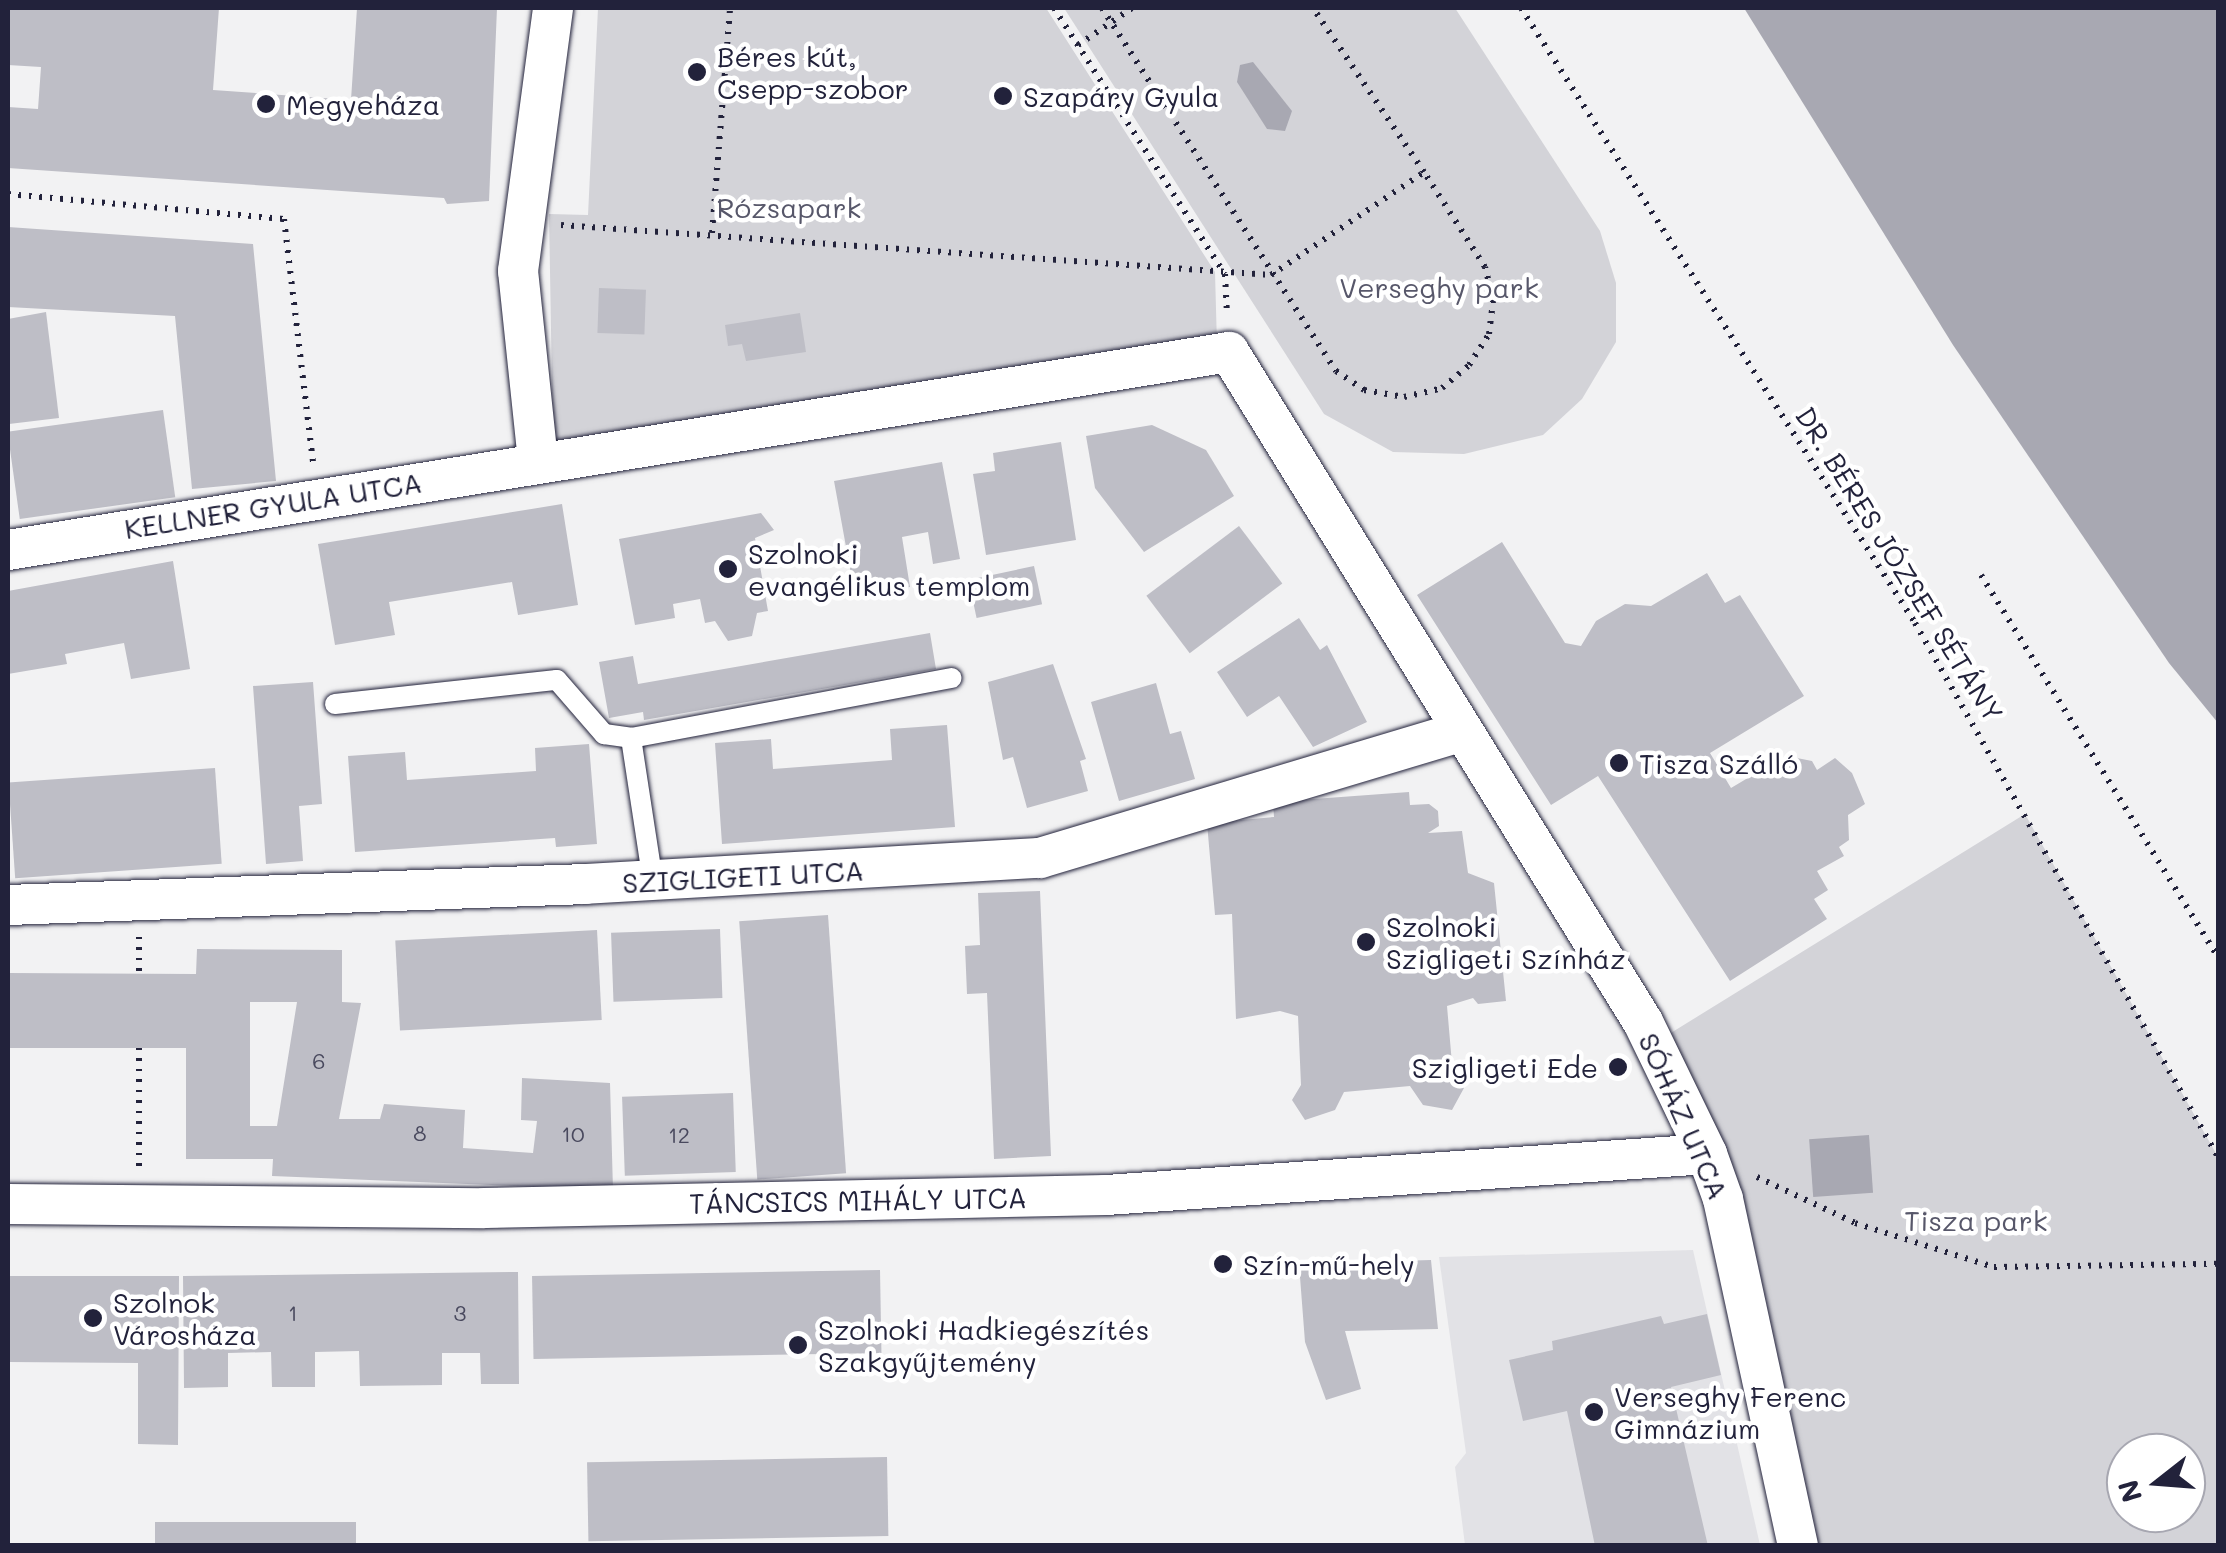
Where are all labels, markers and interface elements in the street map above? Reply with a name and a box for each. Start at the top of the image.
place label: Béres kút, Csepp-szobor [717,39,909,105]
marker: Béres kút, Csepp-szobor [686,61,708,83]
place label: Szapáry Gyula [1023,79,1219,113]
marker: Szapáry Gyula [992,85,1014,107]
place label: Megyeháza [286,87,440,121]
marker: Megyeháza [255,93,277,115]
park label: Rózsapark [717,190,861,224]
park label: Verseghy park [1339,270,1539,304]
street label: DR. BÉRES JÓZSEF SÉTÁNY [1789,400,2011,728]
street label: KELLNER GYULA UTCA [122,465,424,545]
place label: Szolnoki evangélikus templom [748,536,1030,602]
marker: Szolnoki evangélikus templom [717,558,739,580]
place label: Tisza Szálló [1639,746,1798,780]
marker: Tisza Szálló [1608,752,1630,774]
street label: SZIGLIGETI UTCA [621,853,865,899]
place label: Szolnoki Szigligeti Színház [1386,909,1626,975]
marker: Szolnoki Szigligeti Színház [1355,931,1377,953]
street label: SÓHÁZ UTCA [1632,1028,1736,1204]
house number: 6 [312,1048,326,1074]
place label: Szigligeti Ede [1412,1050,1598,1084]
marker: Szigligeti Ede [1607,1056,1629,1078]
house number: 8 [413,1120,427,1146]
house number: 10 [561,1121,585,1147]
house number: 12 [668,1122,690,1148]
street label: TÁNCSICS MIHÁLY UTCA [689,1180,1027,1220]
park label: Tisza park [1904,1203,2048,1237]
place label: Szín-mű-hely [1243,1247,1415,1281]
marker: Szín-mű-hely [1212,1253,1234,1275]
place label: Szolnok Városháza [113,1285,257,1351]
house number: 1 [288,1300,298,1326]
house number: 3 [454,1300,466,1326]
marker: Szolnok Városháza [82,1307,104,1329]
place label: Szolnoki Hadkiegészítés Szakgyűjtemény [818,1312,1149,1378]
marker: Szolnoki Hadkiegészítés Szakgyűjtemény [787,1334,809,1356]
place label: Verseghy Ferenc Gimnázium [1614,1379,1846,1445]
marker: Verseghy Ferenc Gimnázium [1583,1401,1605,1423]
north arrow [2106,1433,2206,1533]
text: N [2109,1476,2150,1507]

